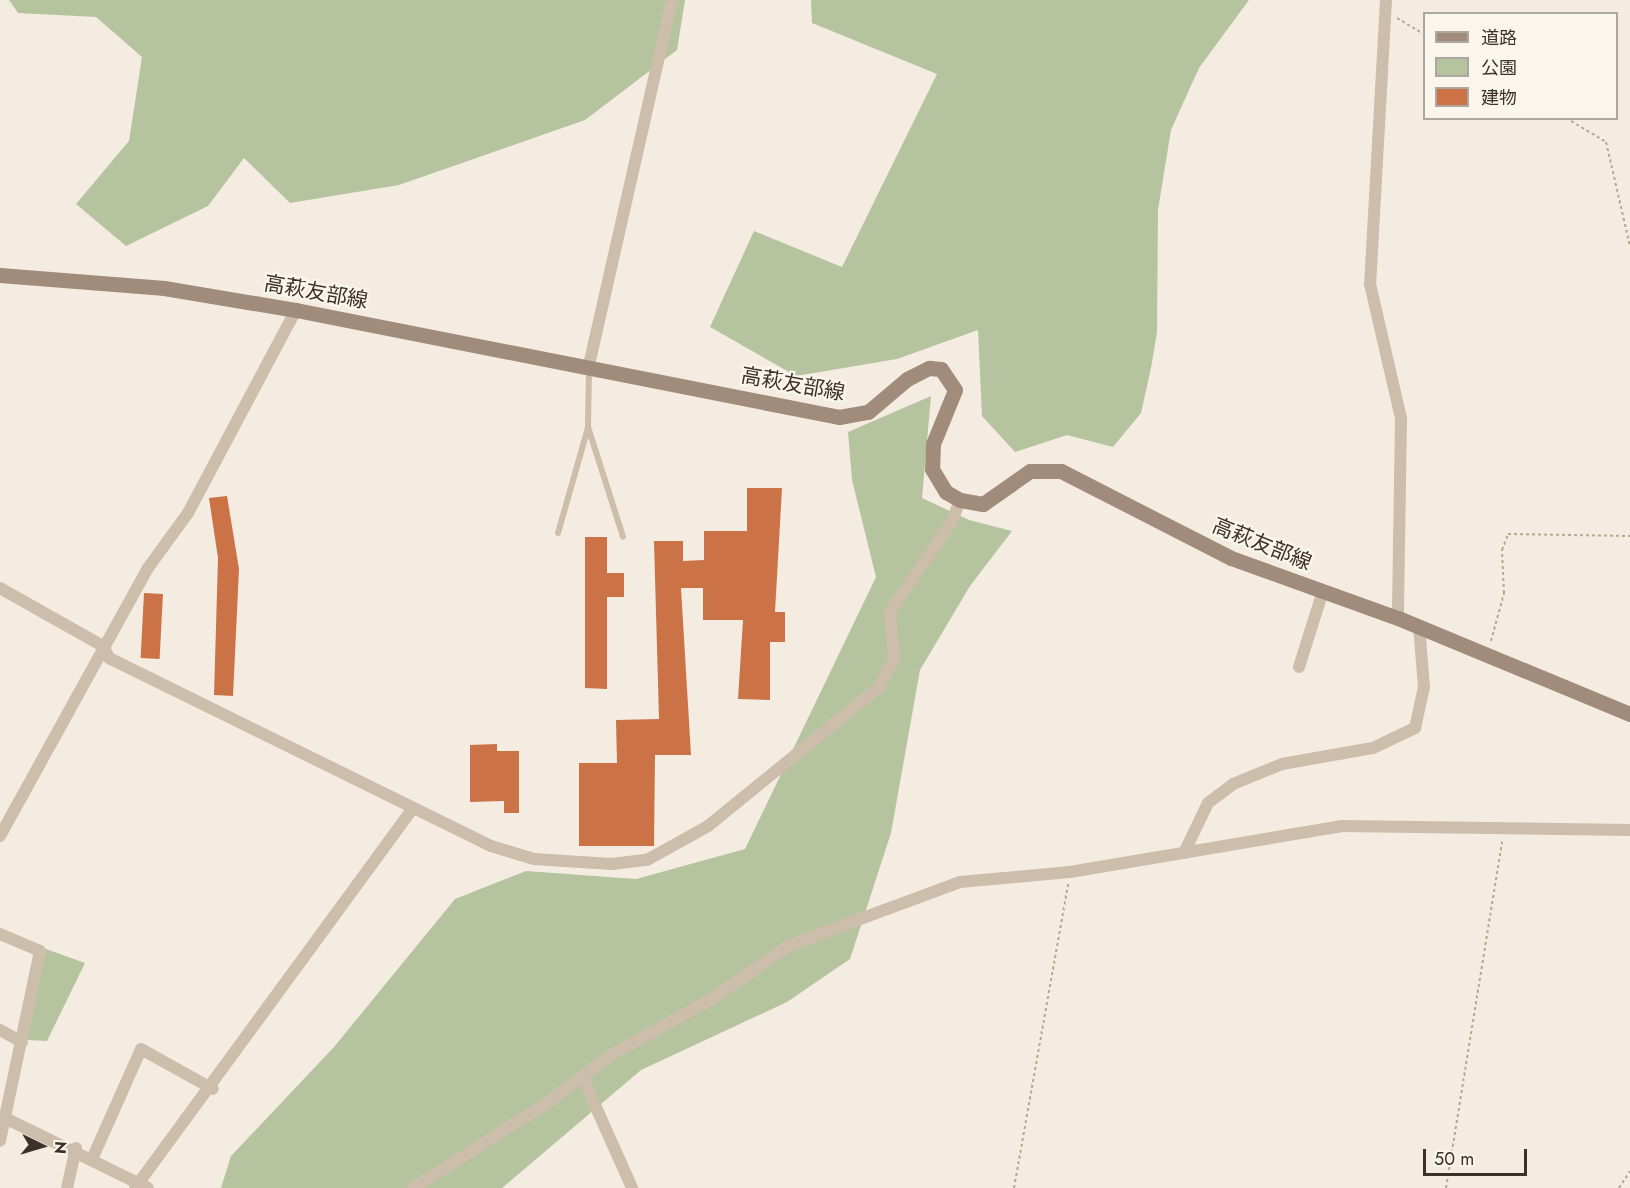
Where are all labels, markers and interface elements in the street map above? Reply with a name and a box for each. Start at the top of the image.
legend [1423,12,1618,120]
text: 道路 [1481,25,1517,51]
text: 公園 [1481,55,1517,81]
text: 建物 [1481,85,1517,111]
street label: 高萩友部線 [262,270,370,314]
street label: 高萩友部線 [739,362,847,406]
street label: 高萩友部線 [1209,513,1315,575]
north arrow [12,1116,72,1176]
scale bar [1426,1137,1530,1175]
text: N [48,1140,72,1155]
text: 50 m [1434,1146,1474,1172]

